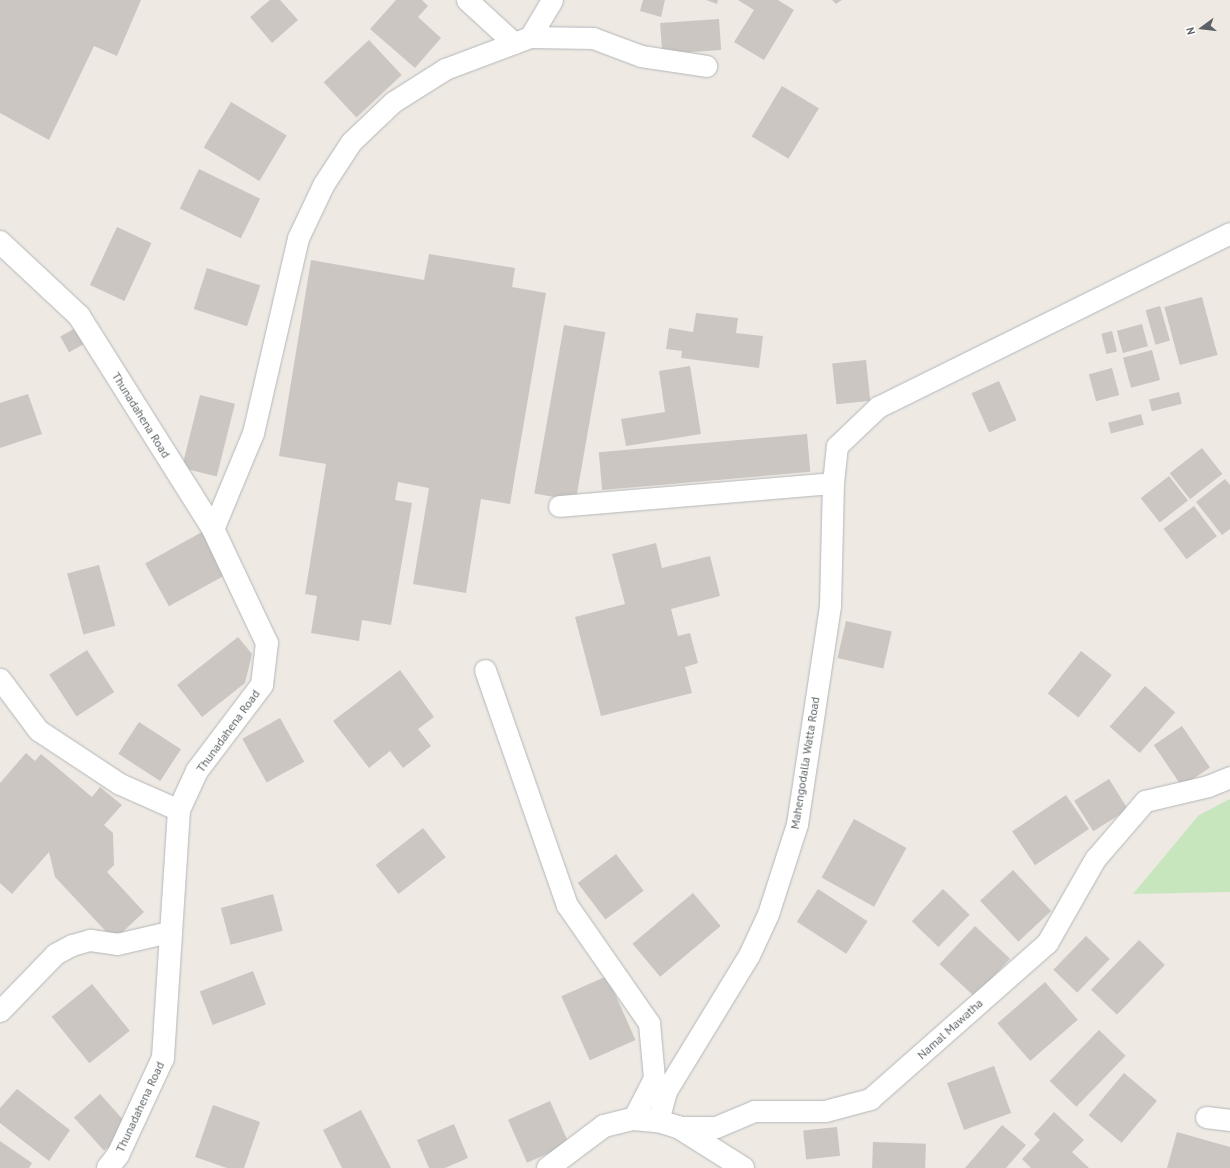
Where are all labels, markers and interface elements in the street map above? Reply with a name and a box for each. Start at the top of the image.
north arrow [1182,8,1222,48]
text: N [1183,26,1198,36]
street label: Thunadahena Road [109,369,173,461]
street label: Thunadahena Road [193,687,263,775]
street label: Mahengodalla Watta Road [787,696,823,830]
street label: Namal Mawatha [914,996,986,1062]
street label: Thunadahena Road [113,1059,167,1155]

